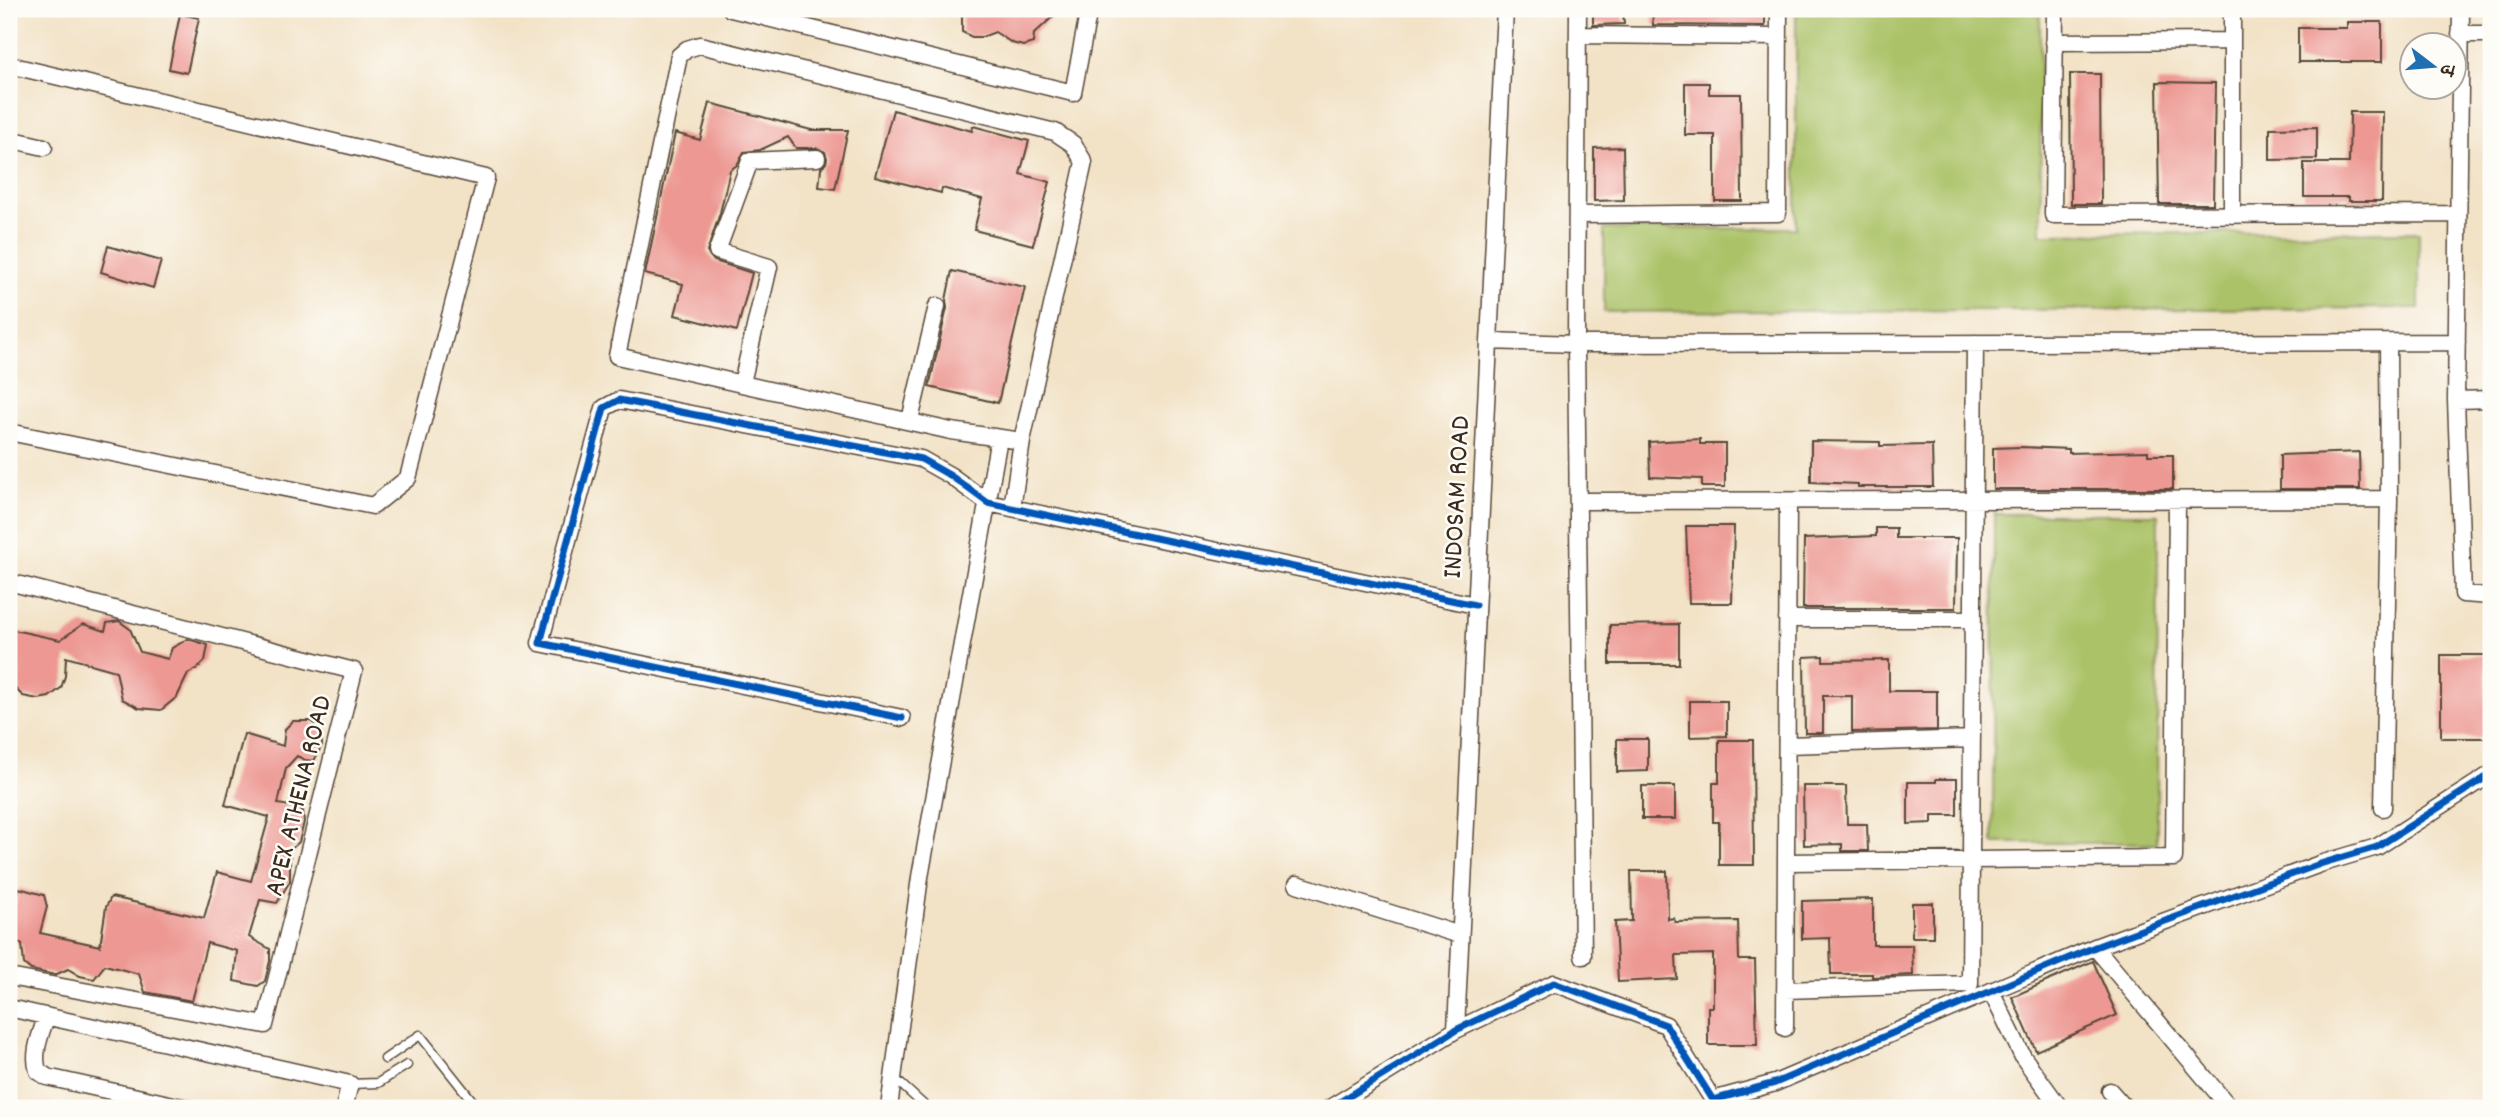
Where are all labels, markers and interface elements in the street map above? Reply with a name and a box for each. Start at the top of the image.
north arrow [2398,32,2468,102]
text: उ [2431,60,2461,80]
street label: INDOSAM ROAD [1435,415,1483,580]
street label: APEX ATHENA ROAD [257,692,345,901]

